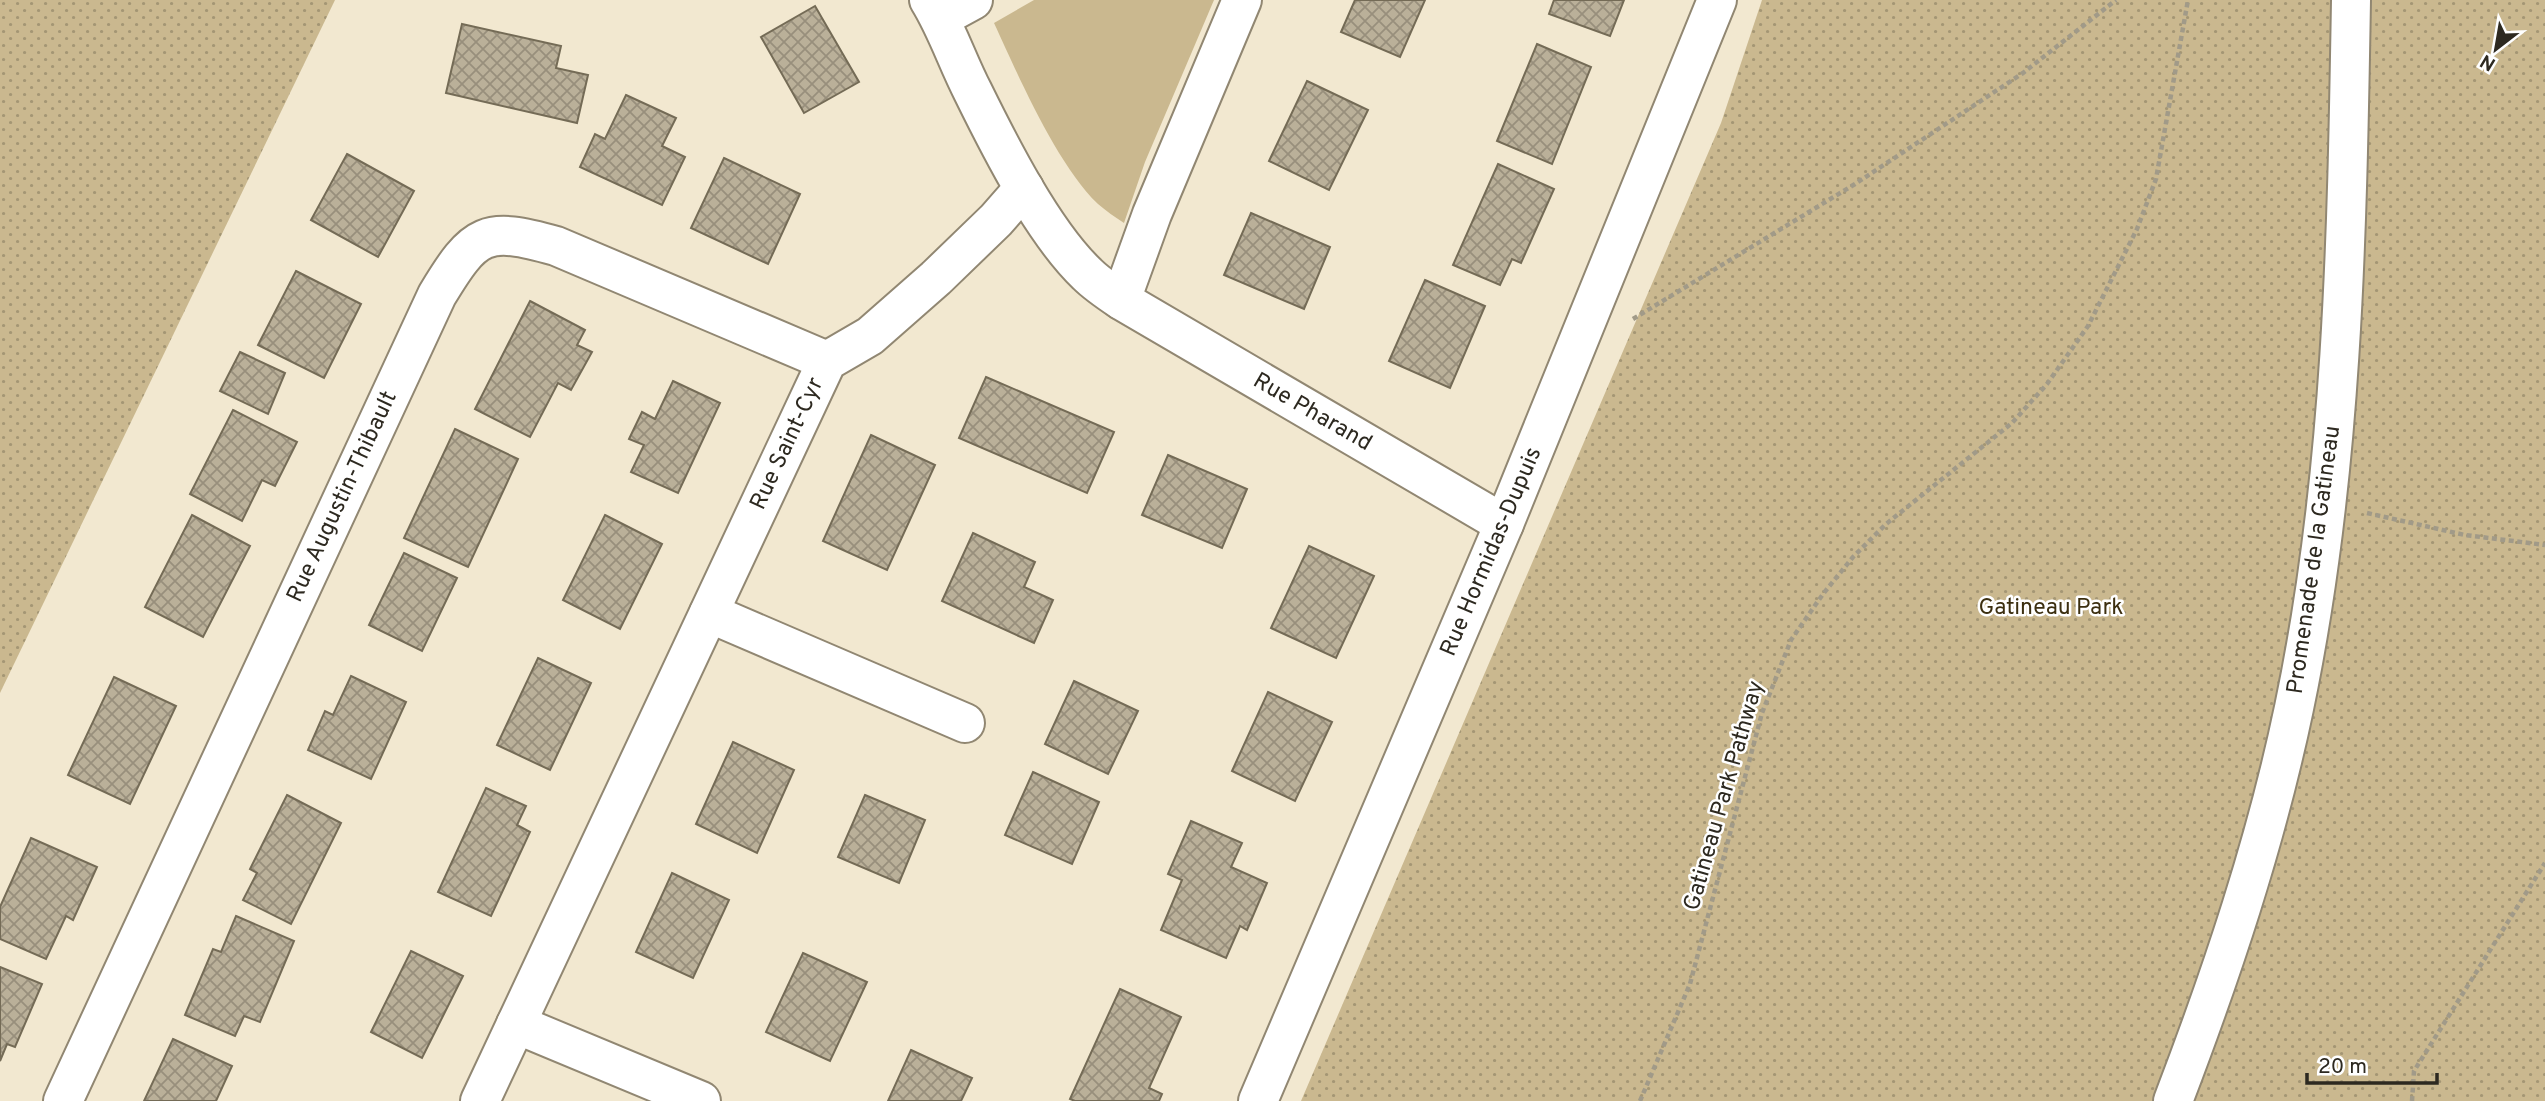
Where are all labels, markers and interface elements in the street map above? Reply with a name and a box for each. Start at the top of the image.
north arrow [2461,14,2531,84]
text: N [2476,48,2500,76]
street label: Rue Pharand [1247,367,1377,459]
street label: Rue Saint-Cyr [745,373,831,515]
street label: Rue Augustin-Thibault [281,387,405,607]
street label: Promenade de la Gatineau [2282,424,2348,696]
street label: Rue Hormidas-Dupuis [1435,443,1549,661]
park label: Gatineau Park [1978,594,2124,623]
street label: Gatineau Park Pathway [1678,678,1772,914]
scale bar [2307,1042,2436,1086]
text: 20 m [2318,1054,2367,1081]

